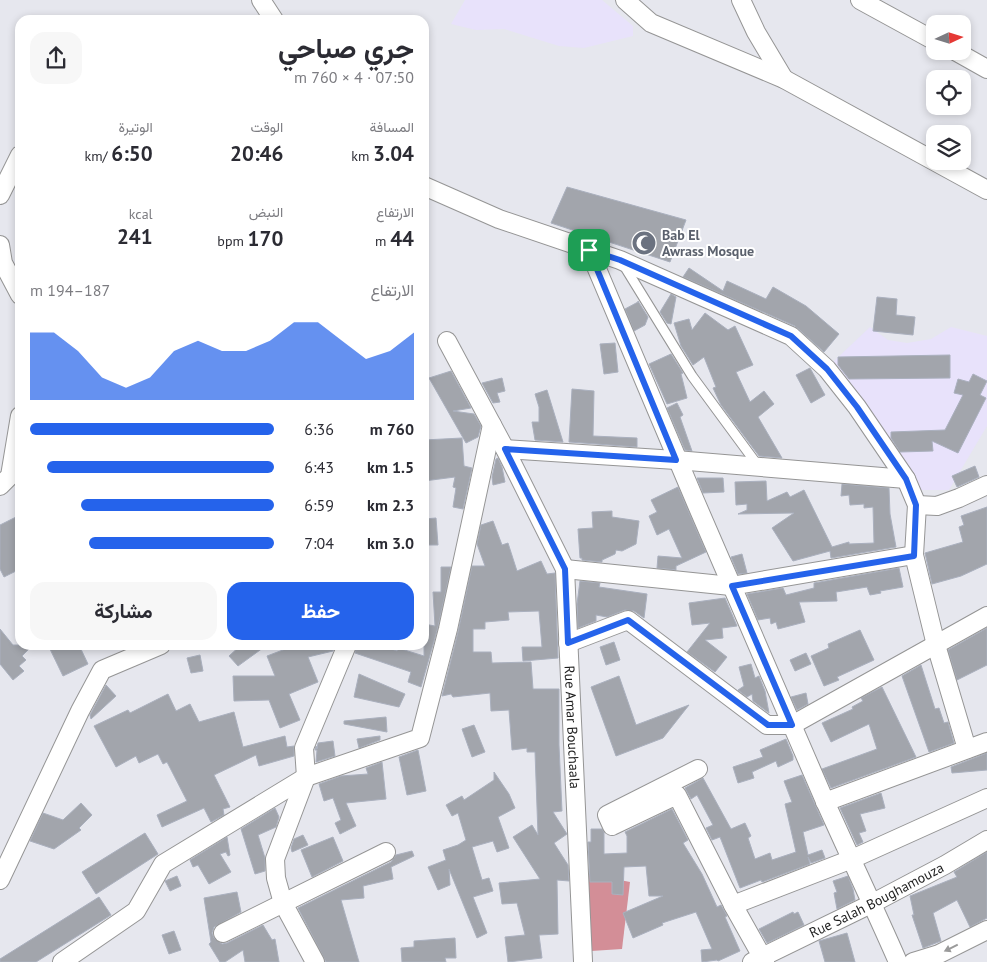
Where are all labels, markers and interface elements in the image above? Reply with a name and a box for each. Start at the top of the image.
north arrow [926,15,971,60]
map controls [926,15,971,170]
text: جري صباحي [278,29,414,66]
button: share [30,32,82,84]
text: 07:50 · 4 × 760 m [294,67,414,87]
button: locate [926,70,971,115]
text: الوتيرة [118,118,153,136]
text: الوقت [250,118,283,136]
text: المسافة [370,118,414,136]
button: layers [926,125,971,170]
text: 6:50 [111,140,153,167]
text: 20:46 [230,140,283,167]
text: 3.04 [373,140,414,167]
text: /km [85,147,111,165]
text: km [351,147,373,165]
text: النبض [249,203,283,221]
text: الارتفاع [376,203,414,221]
text: kcal [129,205,153,223]
text: 241 [117,223,153,250]
text: 170 [248,225,283,252]
text: 44 [390,225,414,252]
place label: Bab El Awrass Mosque [662,226,754,260]
pin [568,229,610,271]
mosque icon: Bab El Awrass Mosque [631,230,657,256]
text: bpm [217,232,248,250]
text: m [375,232,390,250]
icon: arrive [575,236,603,264]
text: 187–194 m [30,280,110,300]
text: الارتفاع [371,280,414,300]
text: 6:36 [304,419,334,439]
text: 760 m [370,419,414,439]
text: 6:43 [304,457,334,477]
text: 1.5 km [367,457,414,477]
text: 6:59 [304,495,334,515]
text: 2.3 km [367,495,414,515]
text: 7:04 [304,533,334,553]
text: 3.0 km [367,533,414,553]
button: مشاركة [30,582,217,640]
button: حفظ [227,582,414,640]
street label: Rue Amar Bouchaala [560,665,584,789]
street label: Rue Salah Boughamouza [806,858,947,942]
one-way arrow [944,944,958,952]

